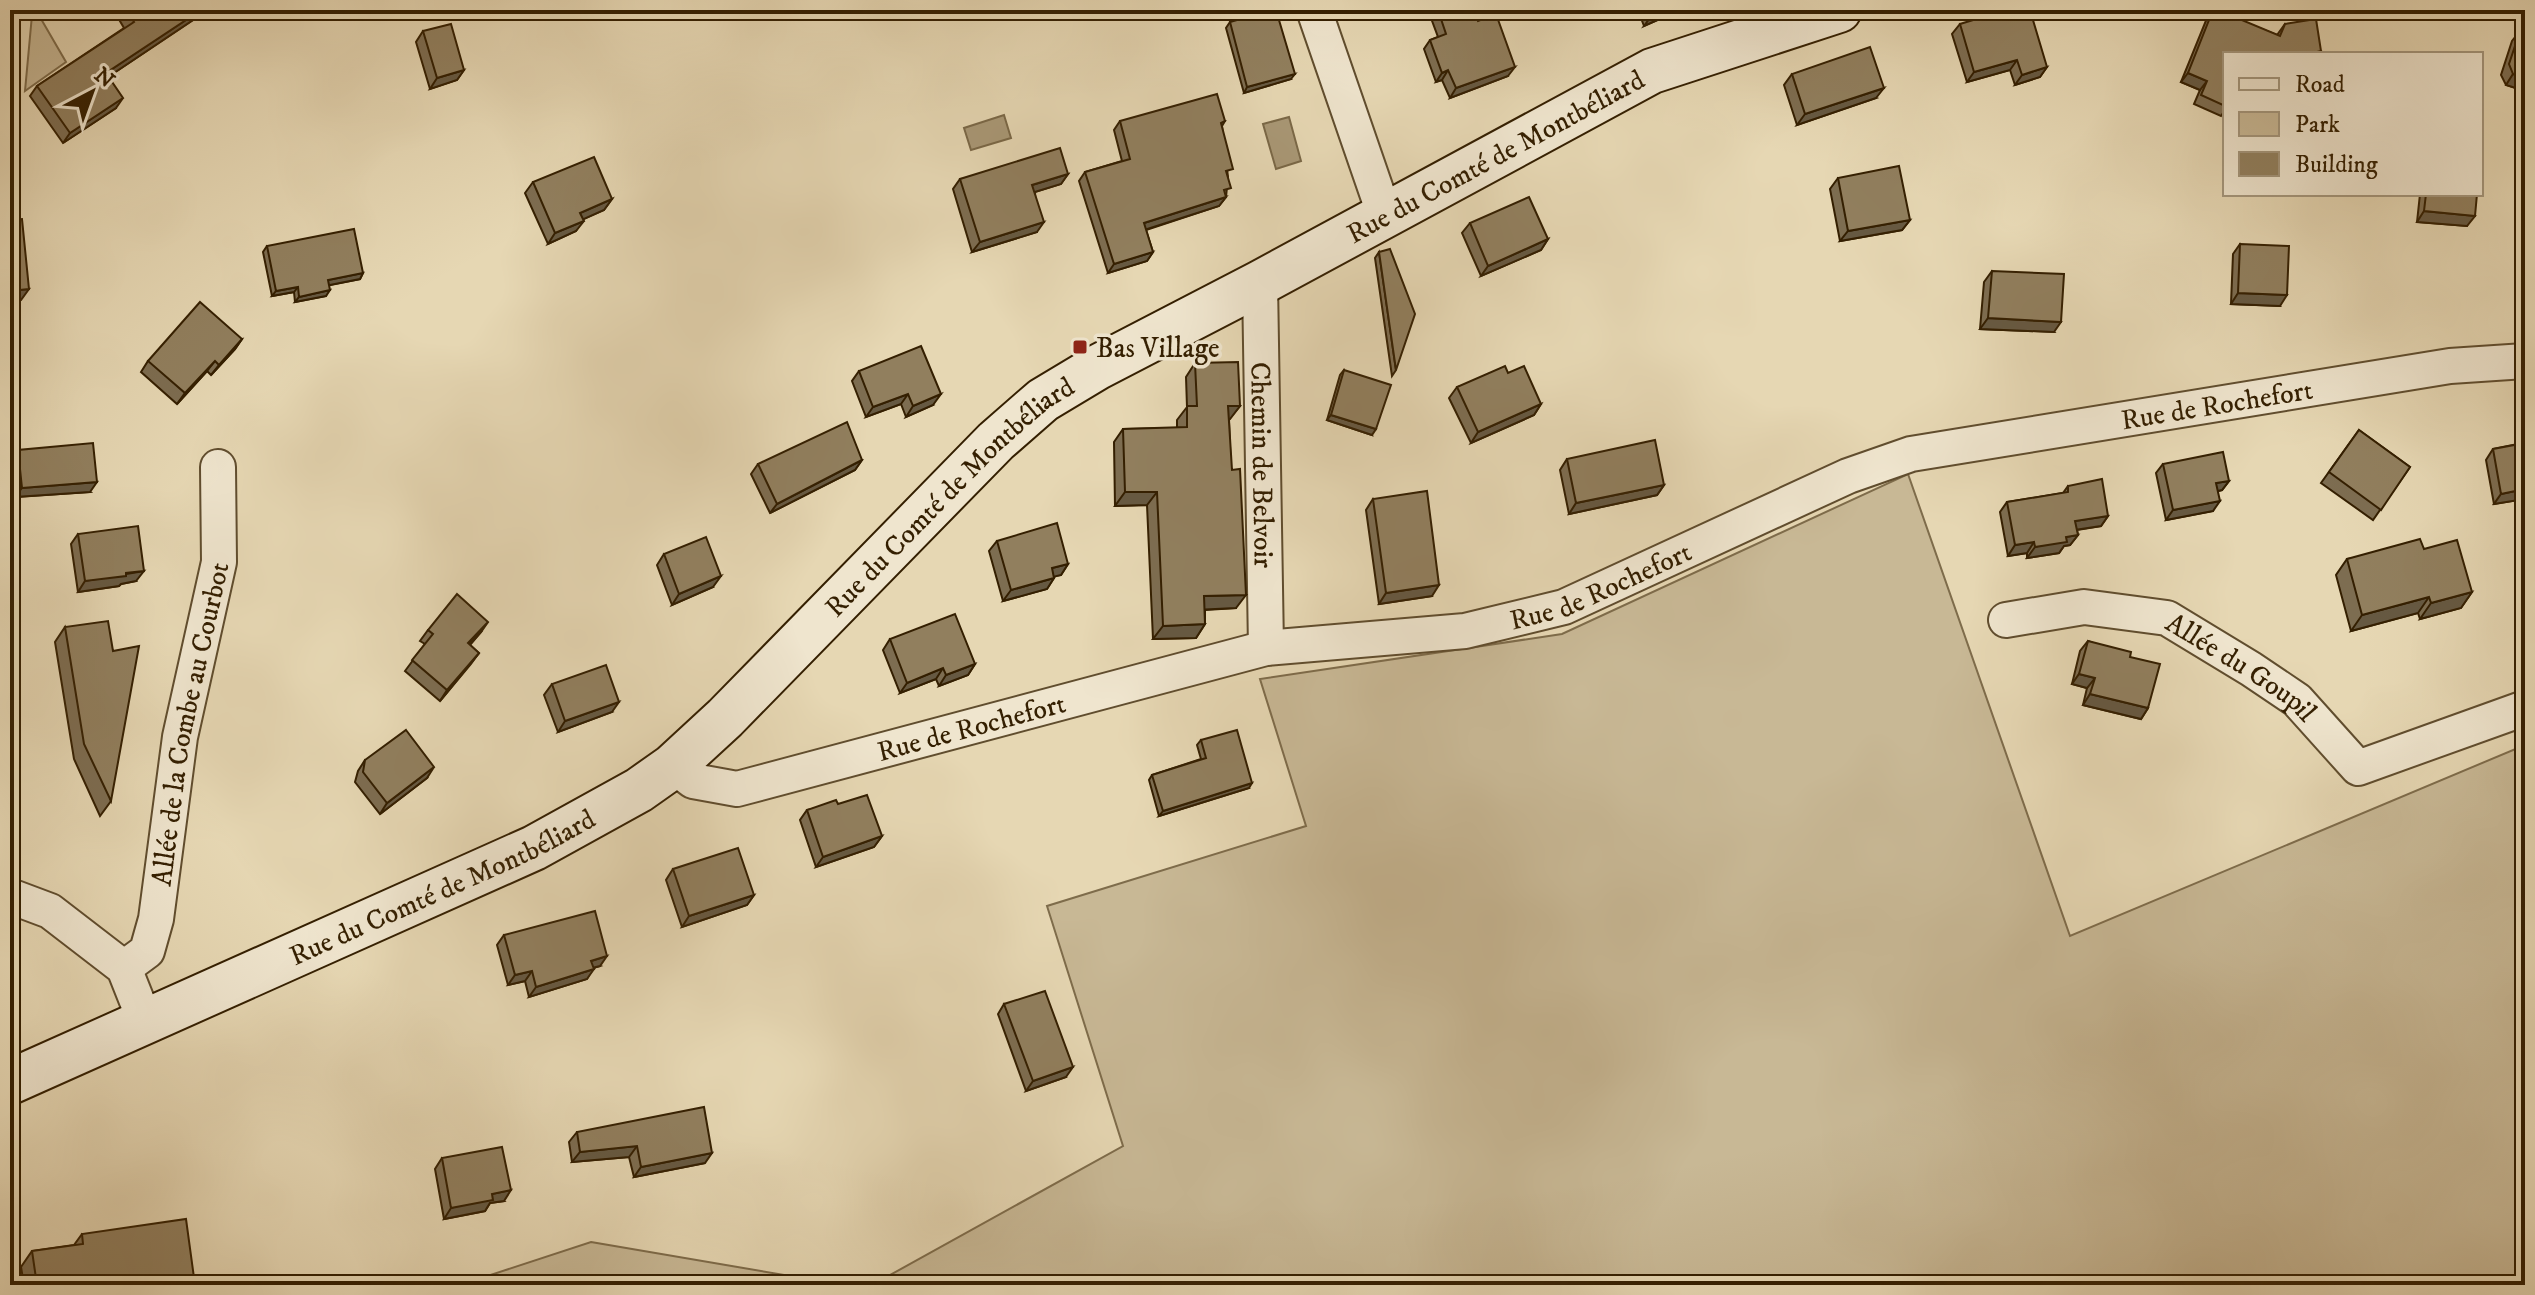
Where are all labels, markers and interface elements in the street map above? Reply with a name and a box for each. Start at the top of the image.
north arrow [52,52,132,132]
legend [2223,52,2483,196]
text: N [88,62,120,94]
street label: Rue du Comté de Montbéliard [1341,62,1651,252]
text: Road [2295,70,2345,100]
text: Park [2295,110,2340,140]
text: Building [2295,150,2378,180]
place label: Bas Village [1096,331,1220,366]
marker: Bas Village [1071,338,1089,356]
street label: Chemin de Belvoir [1242,362,1281,569]
street label: Rue du Comté de Montbéliard [818,369,1081,625]
street label: Rue de Rochefort [2119,373,2315,438]
street label: Rue de Rochefort [1506,535,1697,639]
street label: Allée de la Combe au Courbot [145,559,238,888]
street label: Allée du Goupil [2159,606,2324,730]
street label: Rue de Rochefort [874,686,1069,770]
street label: Rue du Comté de Montbéliard [284,802,602,974]

